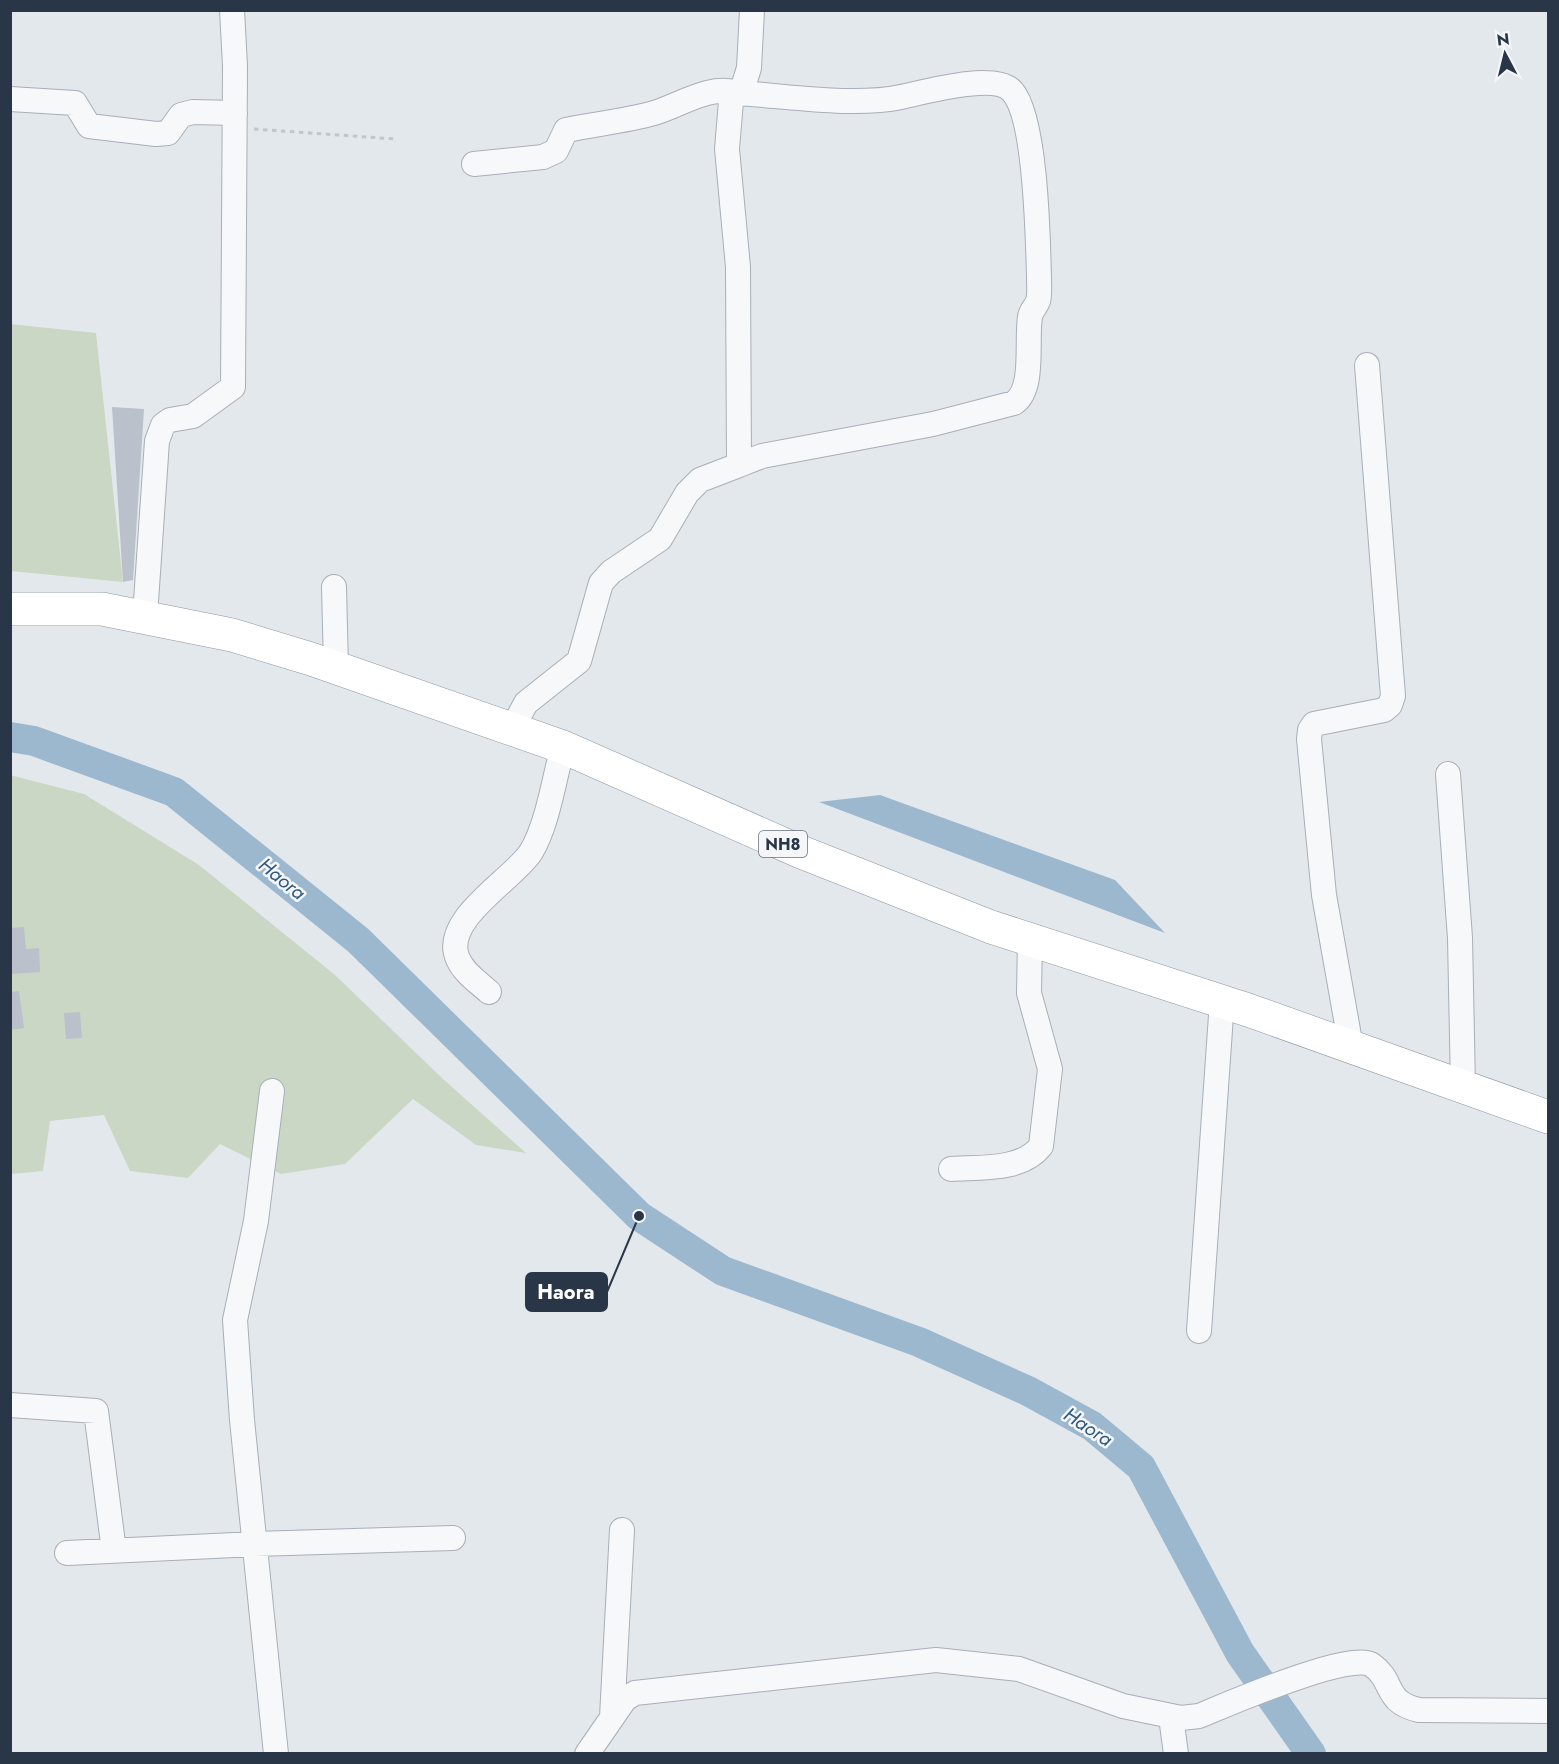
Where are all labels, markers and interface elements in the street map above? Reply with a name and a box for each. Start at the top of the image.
north arrow [1475,24,1535,84]
text: N [1496,27,1511,52]
road number: NH8 [759,831,807,857]
water label: Haora [252,851,312,907]
callout: Haora [526,1273,607,1311]
text: Haora [537,1278,595,1307]
water label: Haora [1058,1400,1118,1454]

